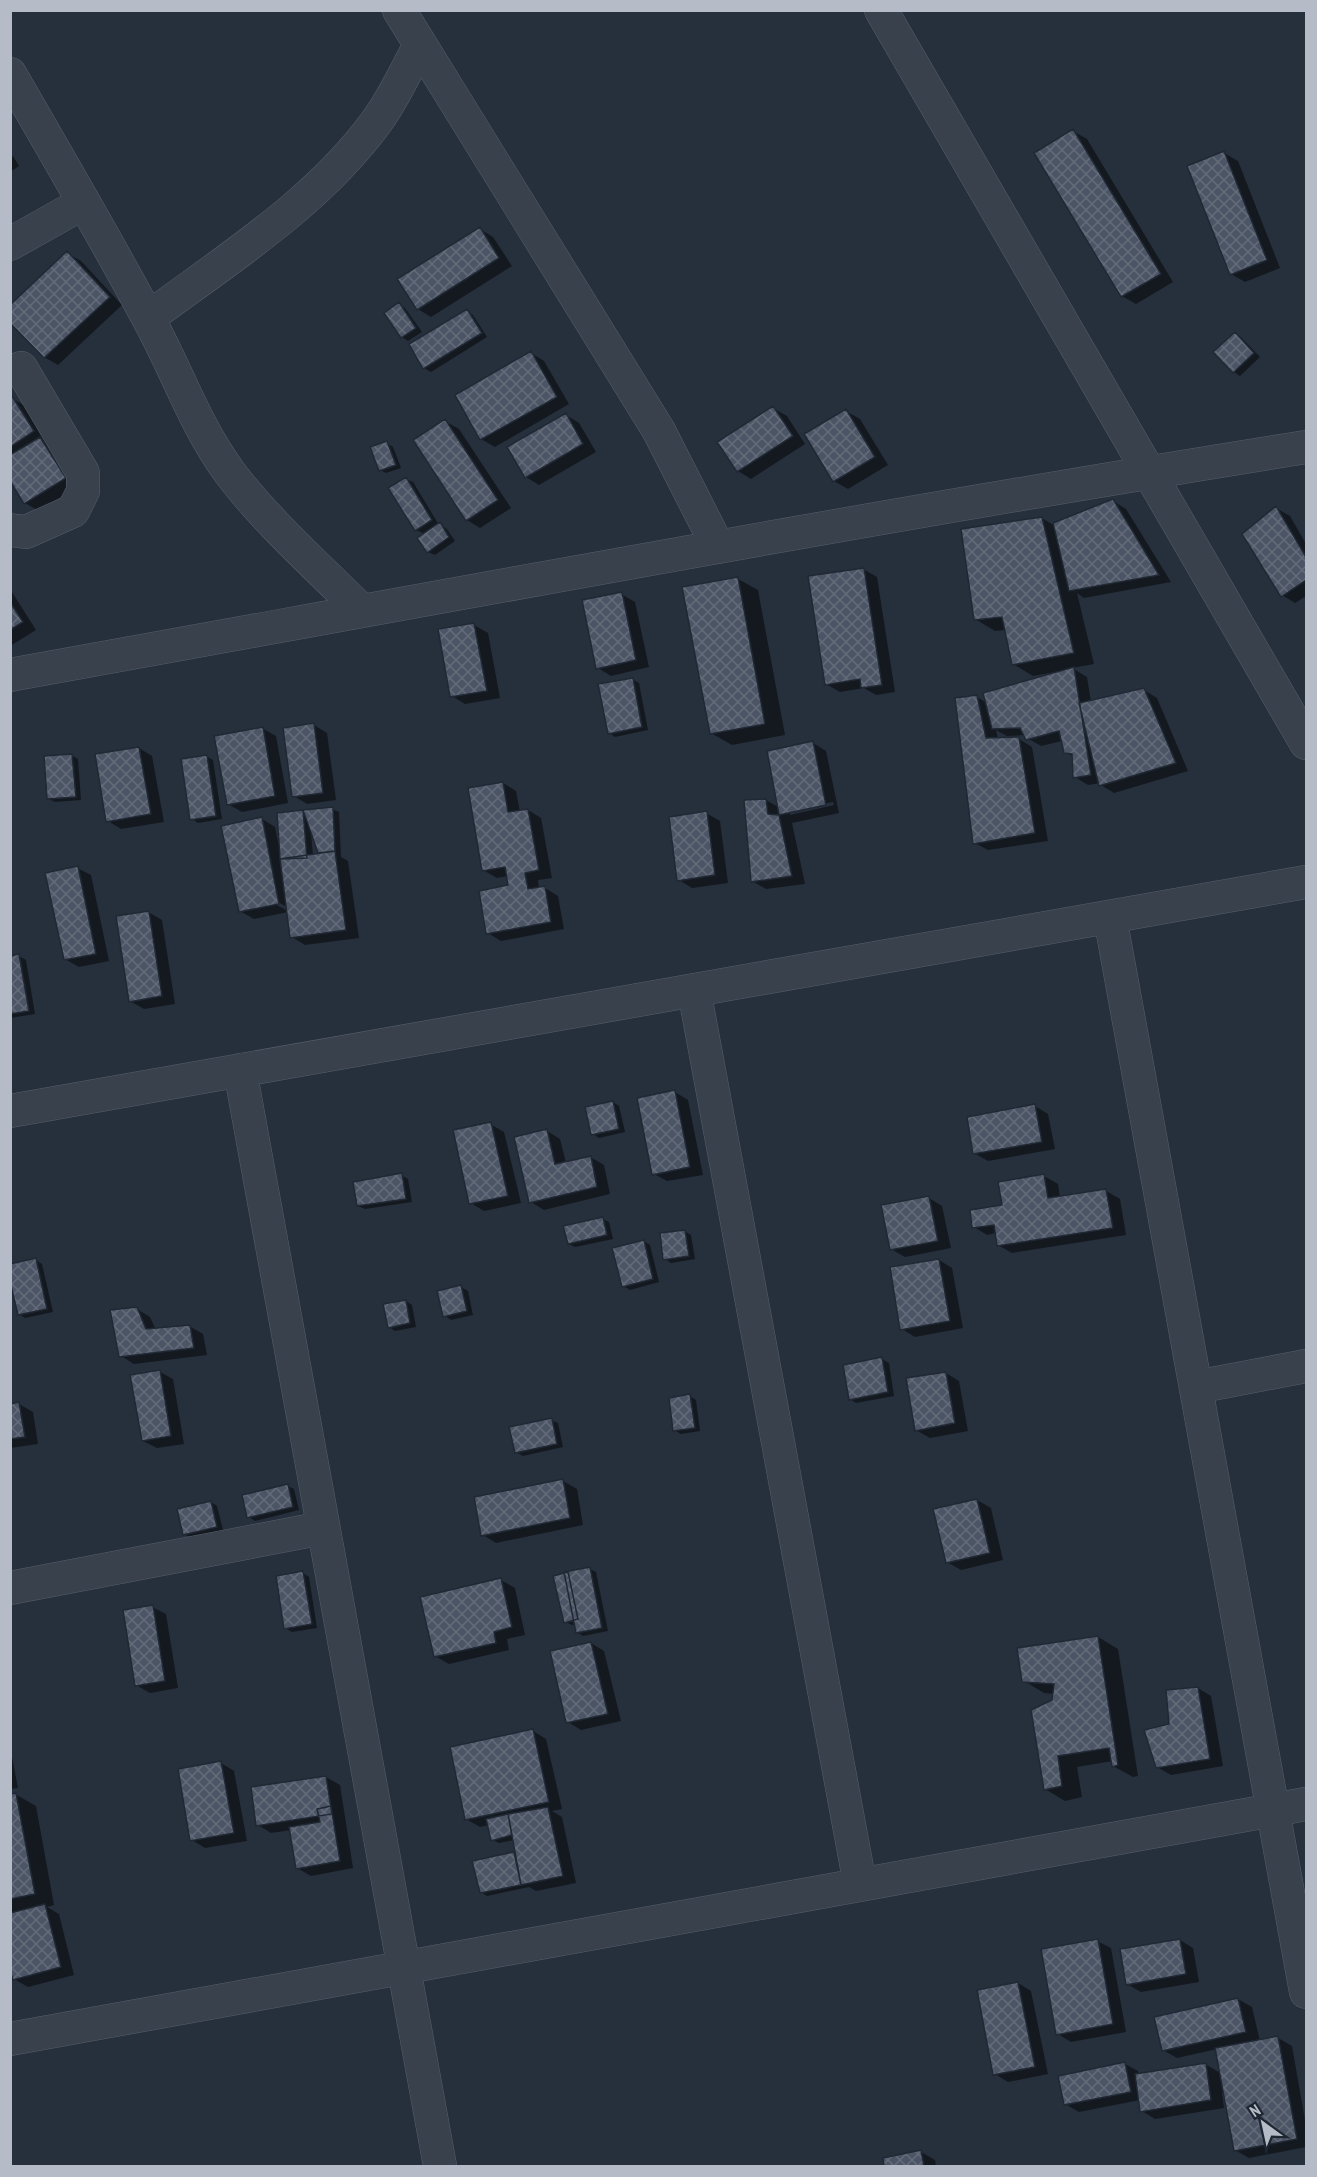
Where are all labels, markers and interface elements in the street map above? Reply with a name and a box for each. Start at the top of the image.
north arrow [1233,2093,1293,2153]
text: N [1246,2100,1264,2121]

